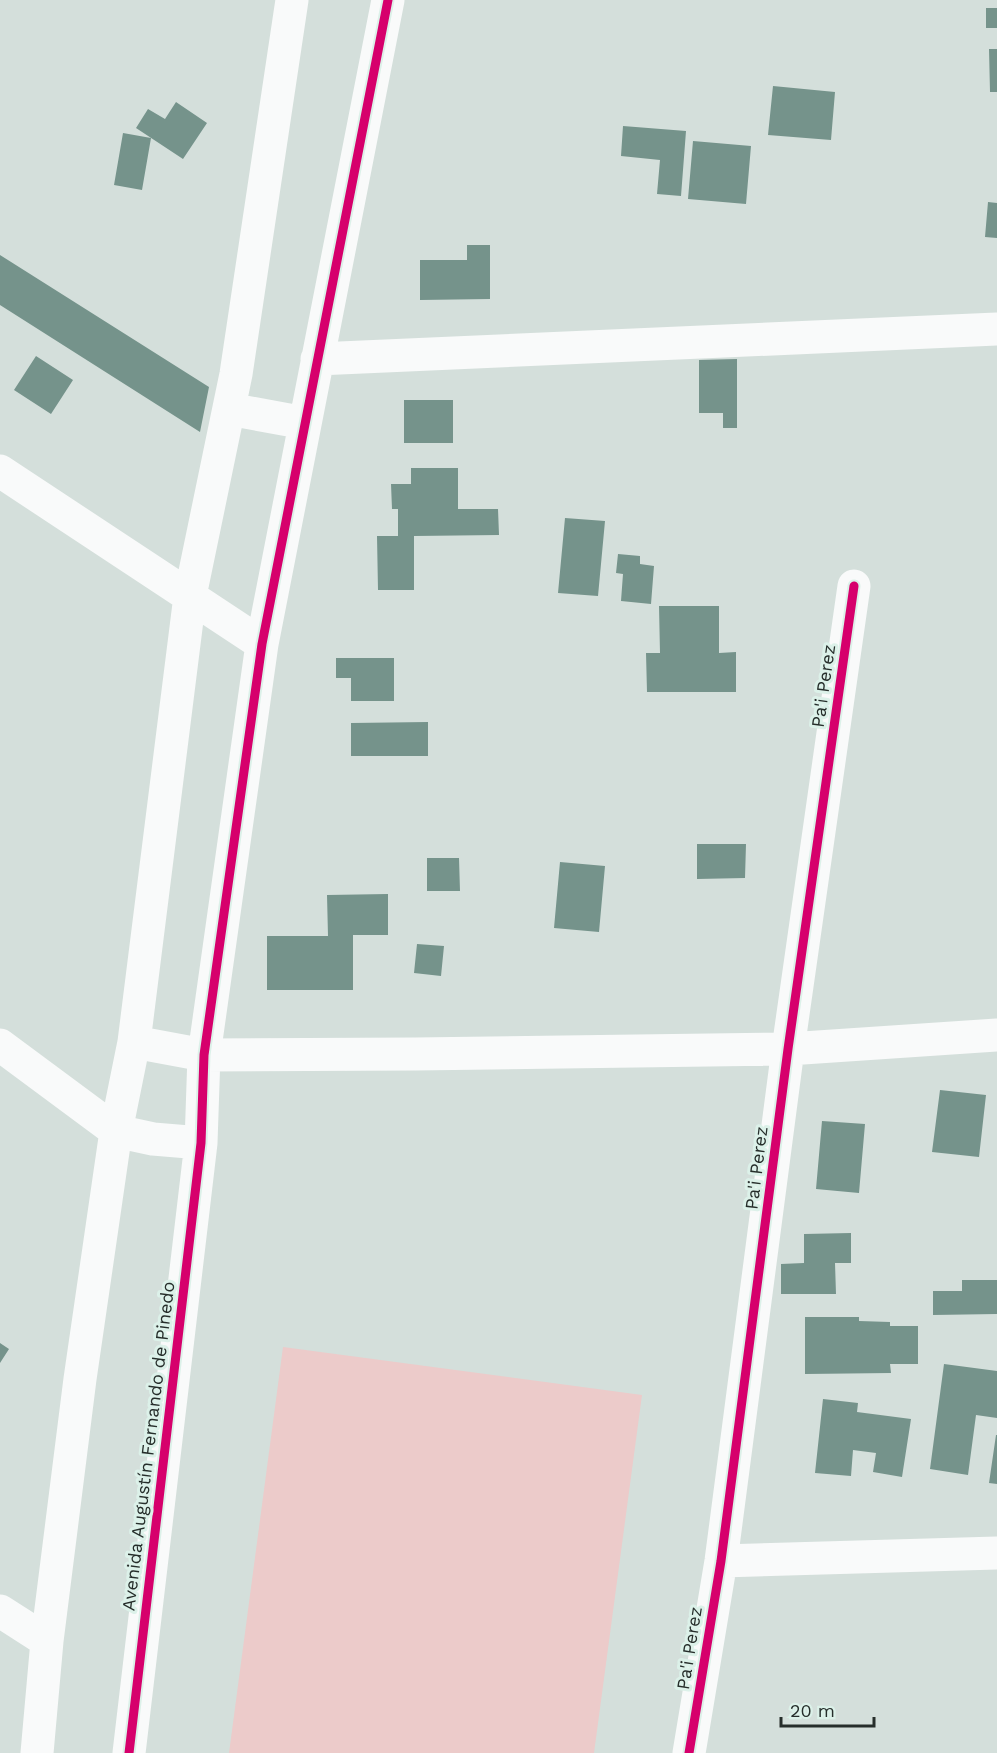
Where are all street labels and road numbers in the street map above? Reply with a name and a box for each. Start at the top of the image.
street label: Pa'i Perez [807,643,839,729]
street label: Pa'i Perez [740,1125,772,1211]
street label: Avenida Augustín Fernando de Pinedo [117,1280,179,1612]
street label: Pa'i Perez [672,1605,706,1691]

